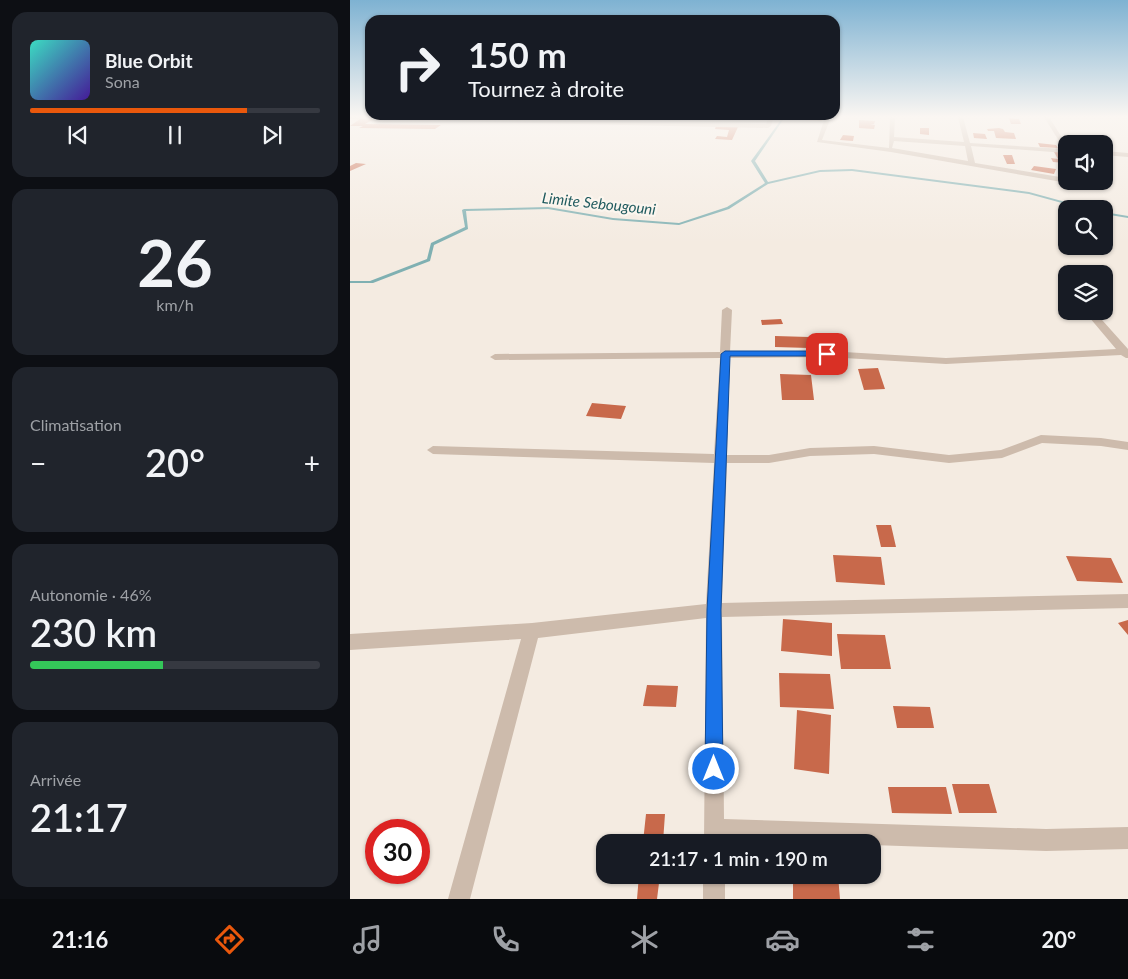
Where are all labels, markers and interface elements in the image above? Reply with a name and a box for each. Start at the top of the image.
text: 150 m [468,33,567,75]
icon: right [385,35,450,100]
text: Blue Orbit [105,49,193,72]
text: Sona [105,72,140,91]
text: Tournez à droite [468,75,624,102]
icon: previous [64,121,92,149]
icon: pause [161,121,189,149]
icon: next [258,121,286,149]
map controls [1058,135,1113,320]
button: sound [1058,135,1113,190]
water label: Limite Sebougouni [541,188,657,218]
button: search [1058,200,1113,255]
text: 26 [137,223,213,301]
button: layers [1058,265,1113,320]
text: km/h [156,295,194,314]
pin [806,333,848,375]
icon: arrive [813,340,841,368]
text: Climatisation [30,415,122,434]
text: 20° [145,439,205,485]
text: − [30,446,46,480]
text: + [304,446,320,480]
text: Autonomie · 46% [30,585,152,604]
text: 230 km [30,609,157,655]
position arrow [687,742,739,794]
text: Arrivée [30,770,81,789]
text: 21:17 [30,794,128,840]
speed limit sign: 30 [365,819,430,884]
text: 21:17 · 1 min · 190 m [649,847,828,870]
icon: directions [212,922,247,957]
icon: music [350,922,385,957]
icon: phone [488,922,523,957]
icon: climate [627,922,662,957]
icon: car [765,922,800,957]
icon: filters [903,922,938,957]
text: 21:16 [52,926,108,953]
text: 20° [1042,926,1076,953]

